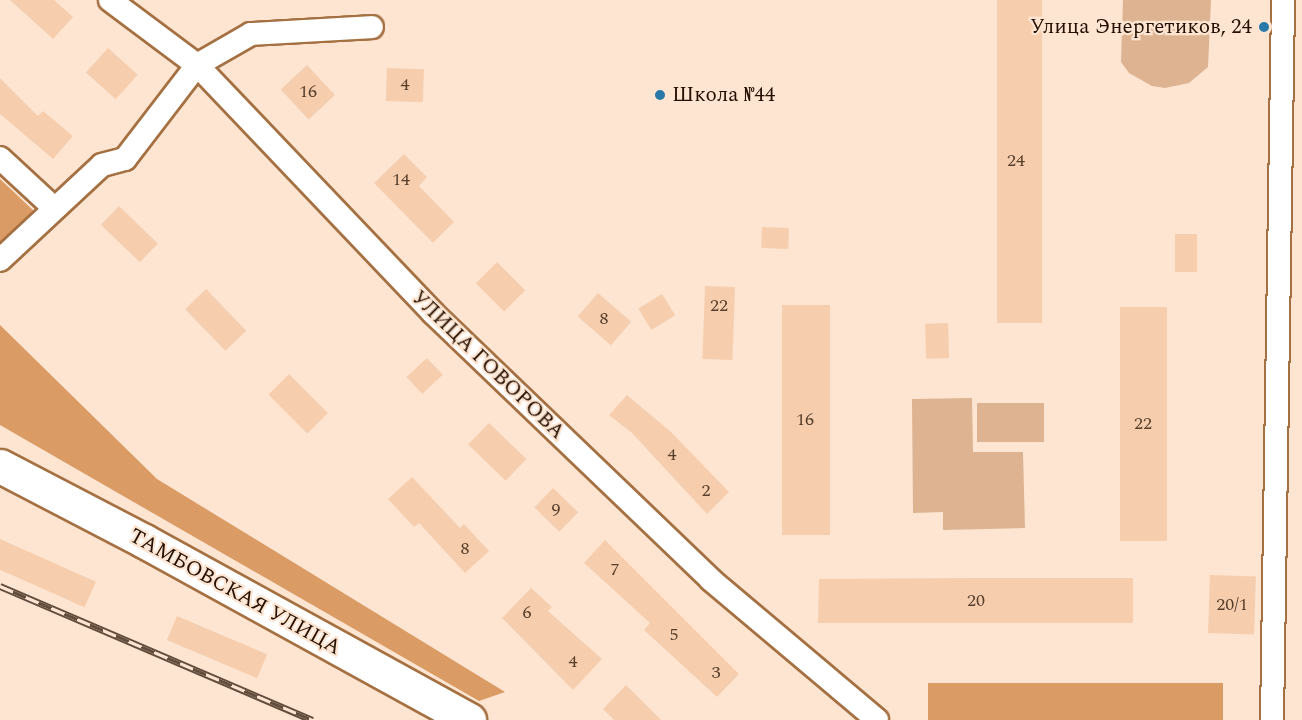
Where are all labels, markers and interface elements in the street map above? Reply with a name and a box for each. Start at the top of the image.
place label: Улица Энергетиков, 24 [1030,14,1252,40]
marker: Улица Энергетиков, 24 [1257,20,1271,34]
house number: 4 [401,74,409,96]
house number: 16 [299,81,317,103]
place label: Школа №44 [672,82,775,108]
marker: Школа №44 [653,88,667,102]
house number: 24 [1007,150,1025,172]
house number: 14 [392,169,410,191]
street label: УЛИЦА ГОВОРОВА [406,285,570,445]
house number: 22 [710,295,728,317]
house number: 8 [600,308,608,330]
house number: 16 [796,409,814,431]
house number: 22 [1134,413,1152,435]
house number: 4 [668,444,676,466]
house number: 2 [702,480,710,502]
house number: 9 [552,499,560,521]
street label: ТАМБОВСКАЯ УЛИЦА [125,523,345,661]
house number: 8 [461,538,469,560]
house number: 7 [611,559,619,581]
house number: 20 [967,590,985,612]
house number: 20/1 [1216,594,1248,616]
house number: 6 [523,602,531,624]
house number: 5 [670,624,678,646]
house number: 4 [569,651,577,673]
house number: 3 [712,662,720,684]

